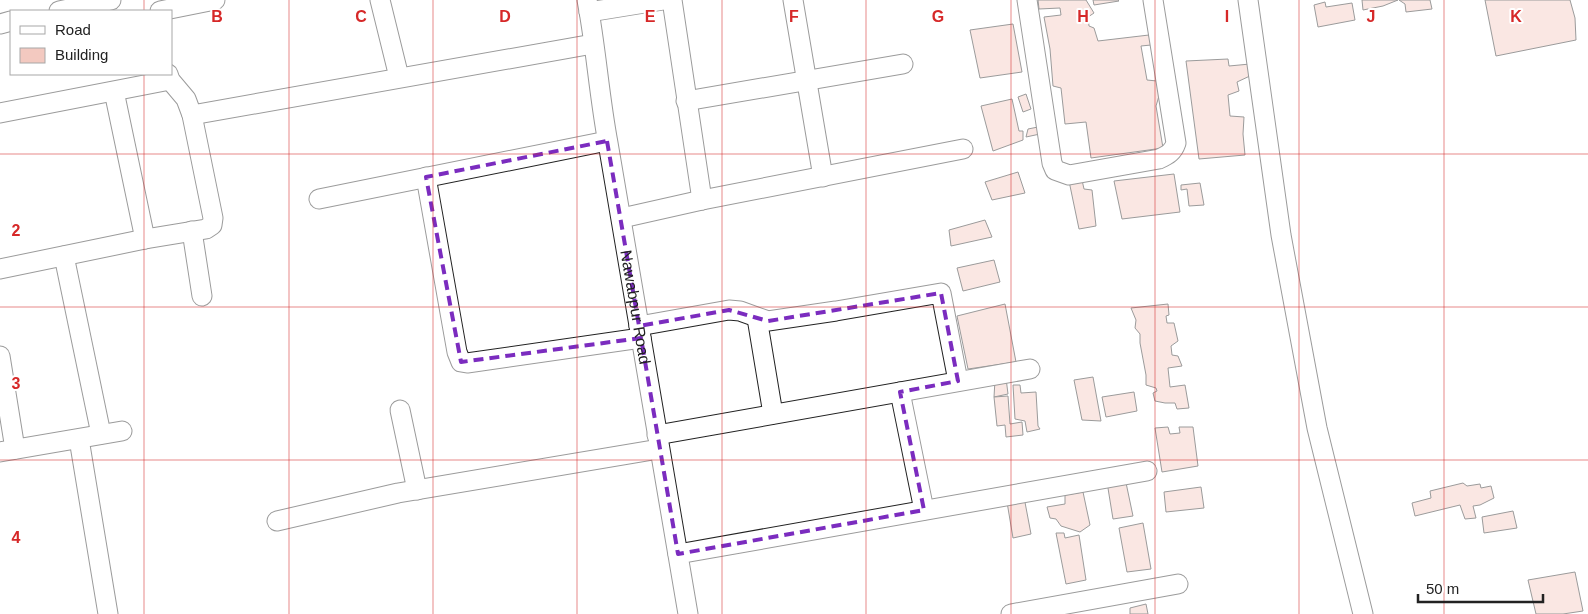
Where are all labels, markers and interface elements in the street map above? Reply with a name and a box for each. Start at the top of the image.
text: B [211,8,223,25]
text: C [355,8,367,25]
text: D [499,8,511,25]
text: E [645,8,656,25]
text: F [789,8,799,25]
text: G [932,8,944,25]
text: H [1077,8,1089,25]
text: I [1225,8,1229,25]
text: J [1367,8,1375,25]
text: K [1510,8,1522,25]
legend [10,10,172,75]
text: Road [55,21,91,38]
text: Building [55,46,108,63]
text: 2 [12,222,21,239]
street label: Nawabpur Road [617,249,653,366]
text: 3 [12,375,21,392]
text: 4 [12,529,21,546]
scale bar [1418,572,1543,604]
text: 50 m [1426,580,1459,597]

